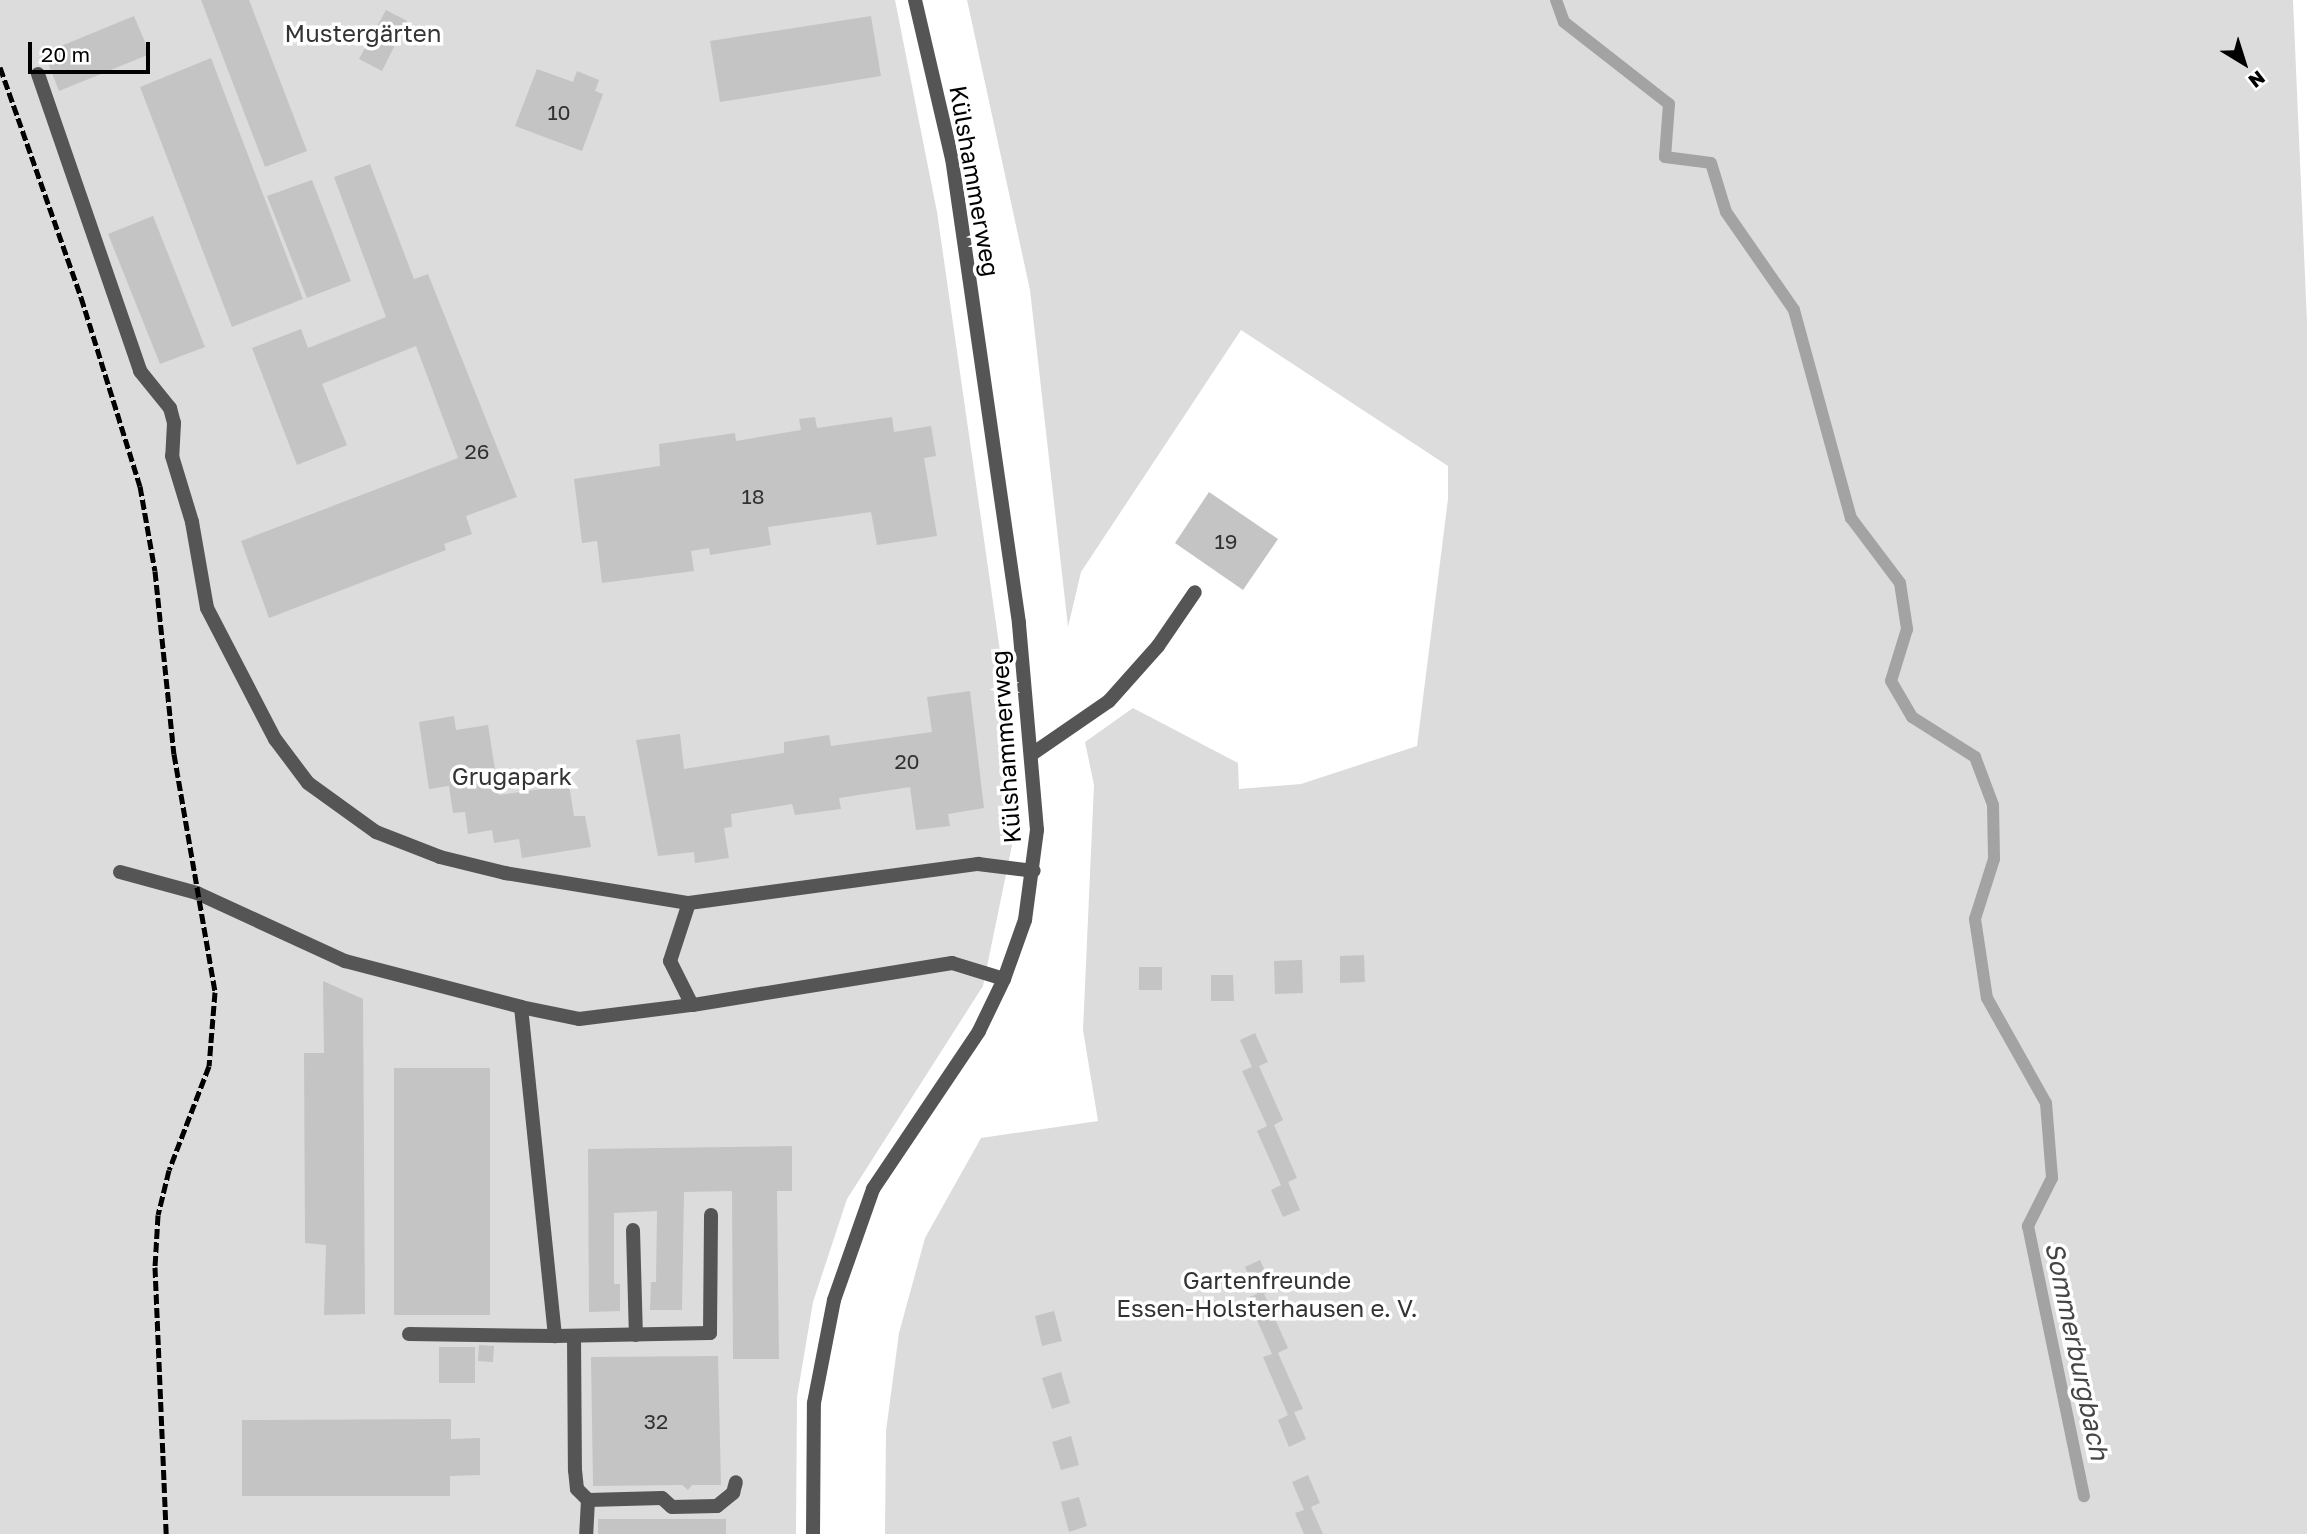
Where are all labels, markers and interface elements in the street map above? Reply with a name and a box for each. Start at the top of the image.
park label: Mustergärten [285,19,441,47]
scale bar [32,28,154,72]
north arrow [2209,28,2279,98]
text: 20 m [41,41,90,67]
text: N [2244,66,2270,93]
street label: Külshammerweg [944,83,1006,279]
house number: 10 [547,99,571,125]
house number: 26 [465,438,489,464]
house number: 18 [742,483,764,509]
house number: 19 [1215,528,1237,554]
street label: Külshammerweg [984,650,1026,844]
house number: 20 [894,748,920,774]
park label: Grugapark [452,762,572,790]
water label: Sommerburgbach [2039,1239,2115,1463]
park label: Gartenfreunde Essen-Holsterhausen e. V. [1116,1266,1418,1322]
house number: 32 [644,1408,668,1434]

